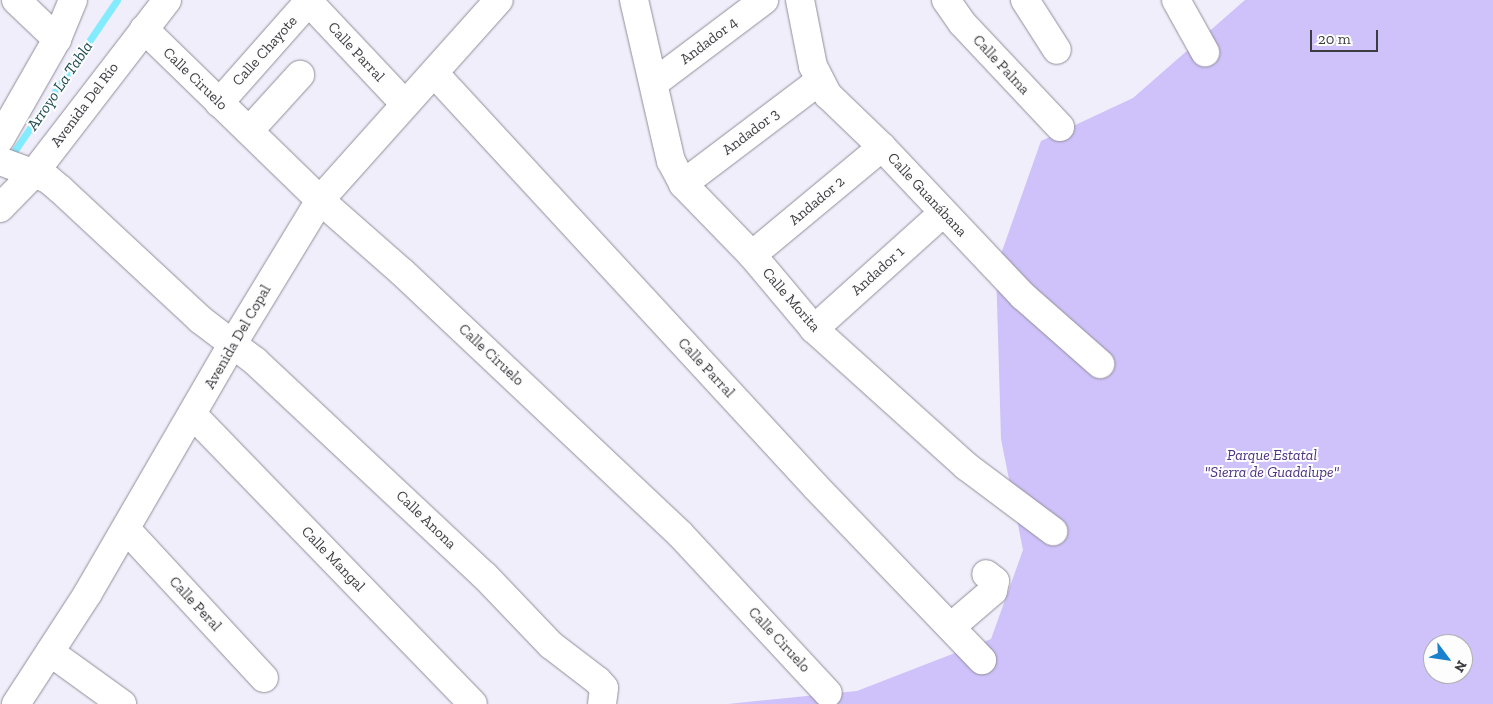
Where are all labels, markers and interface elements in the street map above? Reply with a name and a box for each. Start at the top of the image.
street label: Calle Chayote [229,12,301,90]
street label: Andador 4 [677,13,741,69]
street label: Calle Parral [324,18,388,86]
scale bar [1313,20,1380,52]
text: 20 m [1318,30,1351,48]
street label: Calle Palma [969,31,1033,99]
water label: Arroyo La Tabla [23,38,97,134]
street label: Calle Ciruelo [159,44,231,114]
street label: Avenida Del Río [47,59,123,151]
street label: Andador 3 [719,105,783,159]
street label: Calle Guanábana [883,149,971,241]
street label: Andador 2 [785,173,849,229]
street label: Andador 1 [848,242,908,300]
street label: Calle Morita [758,264,824,336]
street label: Avenida Del Copal [201,282,275,392]
street label: Calle Ciruelo [455,320,527,390]
street label: Calle Parral [674,334,738,402]
park label: Parque Estatal "Sierra de Guadalupe" [1205,446,1339,481]
street label: Calle Anona [392,487,460,553]
street label: Calle Mangal [297,523,369,595]
street label: Calle Peral [165,573,225,635]
street label: Calle Ciruelo [744,604,814,676]
north arrow [1423,634,1473,684]
text: N [1450,658,1470,675]

